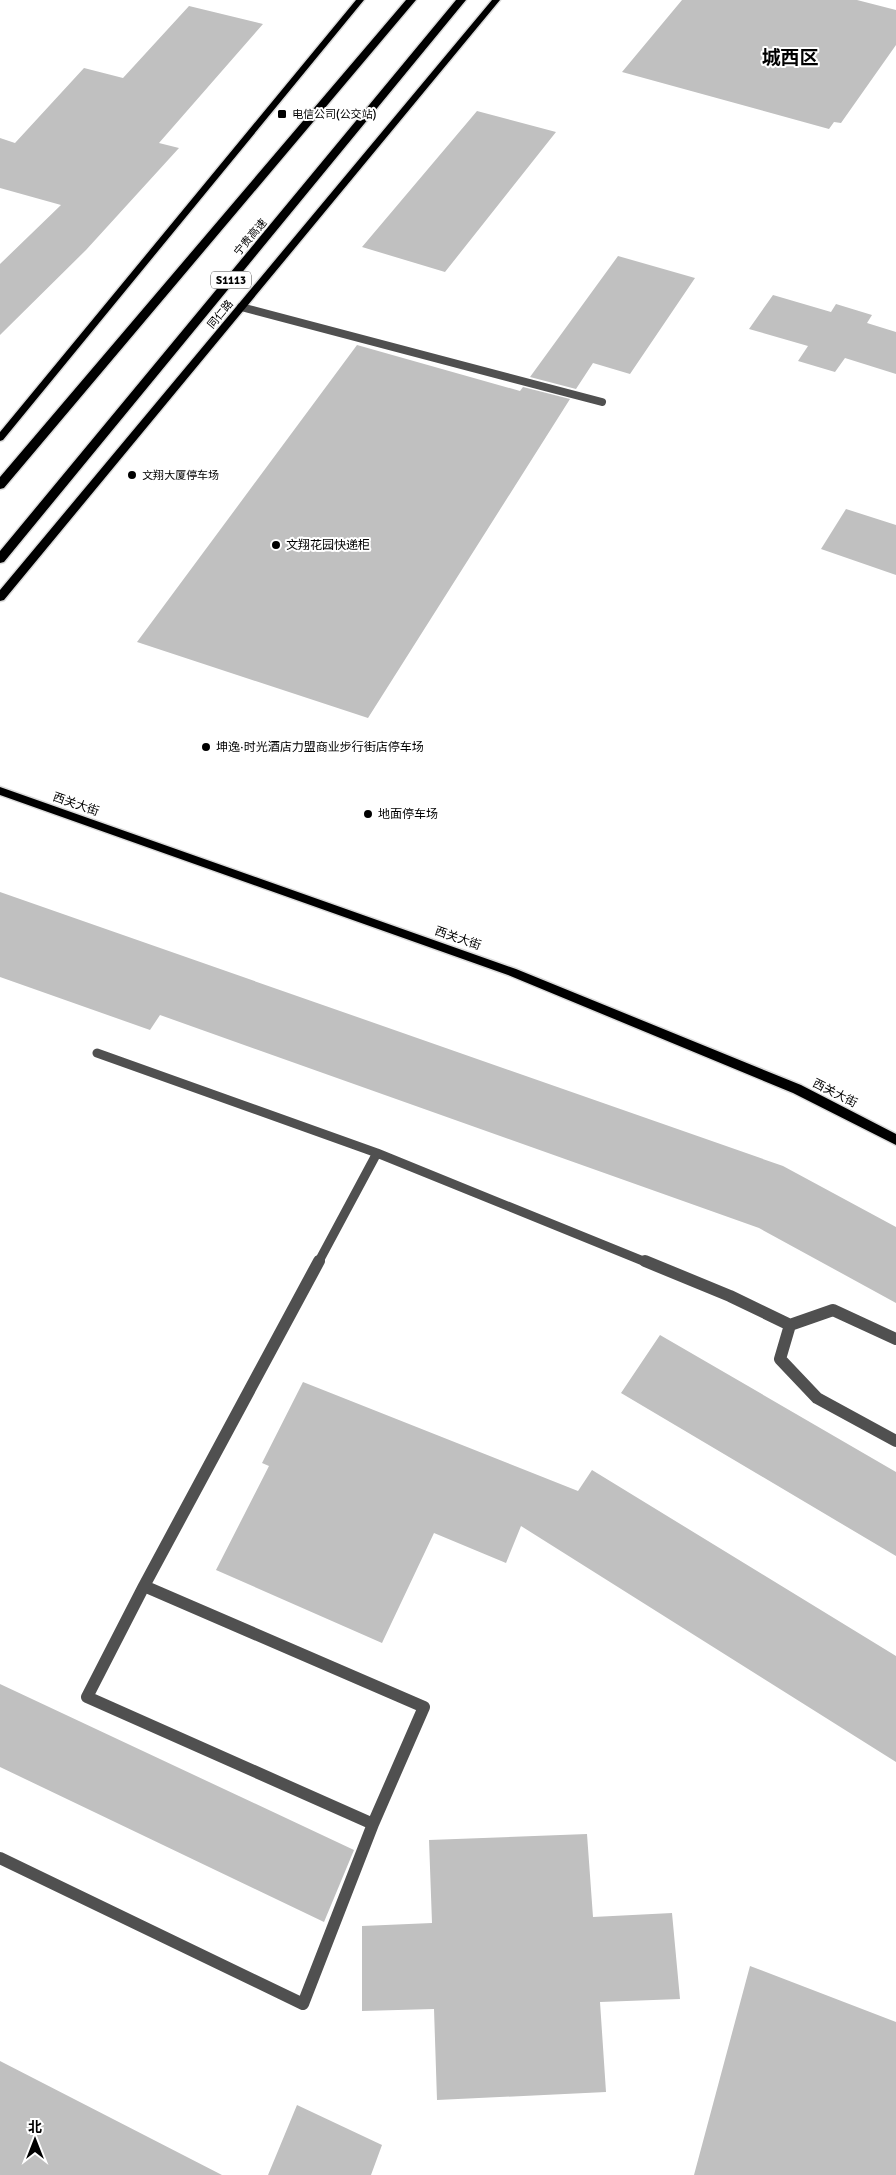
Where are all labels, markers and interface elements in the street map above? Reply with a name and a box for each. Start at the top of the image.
district label: 城西区 [761,46,819,70]
marker: 电信公司(公交站) [276,108,288,120]
place label: 电信公司(公交站) [292,108,376,121]
street label: 宁贵高速 [231,216,270,258]
road number: S1113 [211,272,251,288]
street label: 同仁路 [205,298,236,331]
marker: 文翔大厦停车场 [126,469,138,481]
place label: 文翔大厦停车场 [142,469,219,482]
place label: 文翔花园快递柜 [286,538,370,553]
marker: 文翔花园快递柜 [270,539,282,551]
place label: 坤逸·时光酒店力盟商业步行街店停车场 [216,740,424,755]
marker: 坤逸·时光酒店力盟商业步行街店停车场 [200,741,212,753]
street label: 西关大街 [51,790,101,819]
place label: 地面停车场 [378,807,438,822]
marker: 地面停车场 [362,808,374,820]
street label: 西关大街 [433,924,483,953]
street label: 西关大街 [810,1076,860,1111]
north arrow [10,2115,60,2165]
text: 北 [28,2119,42,2136]

